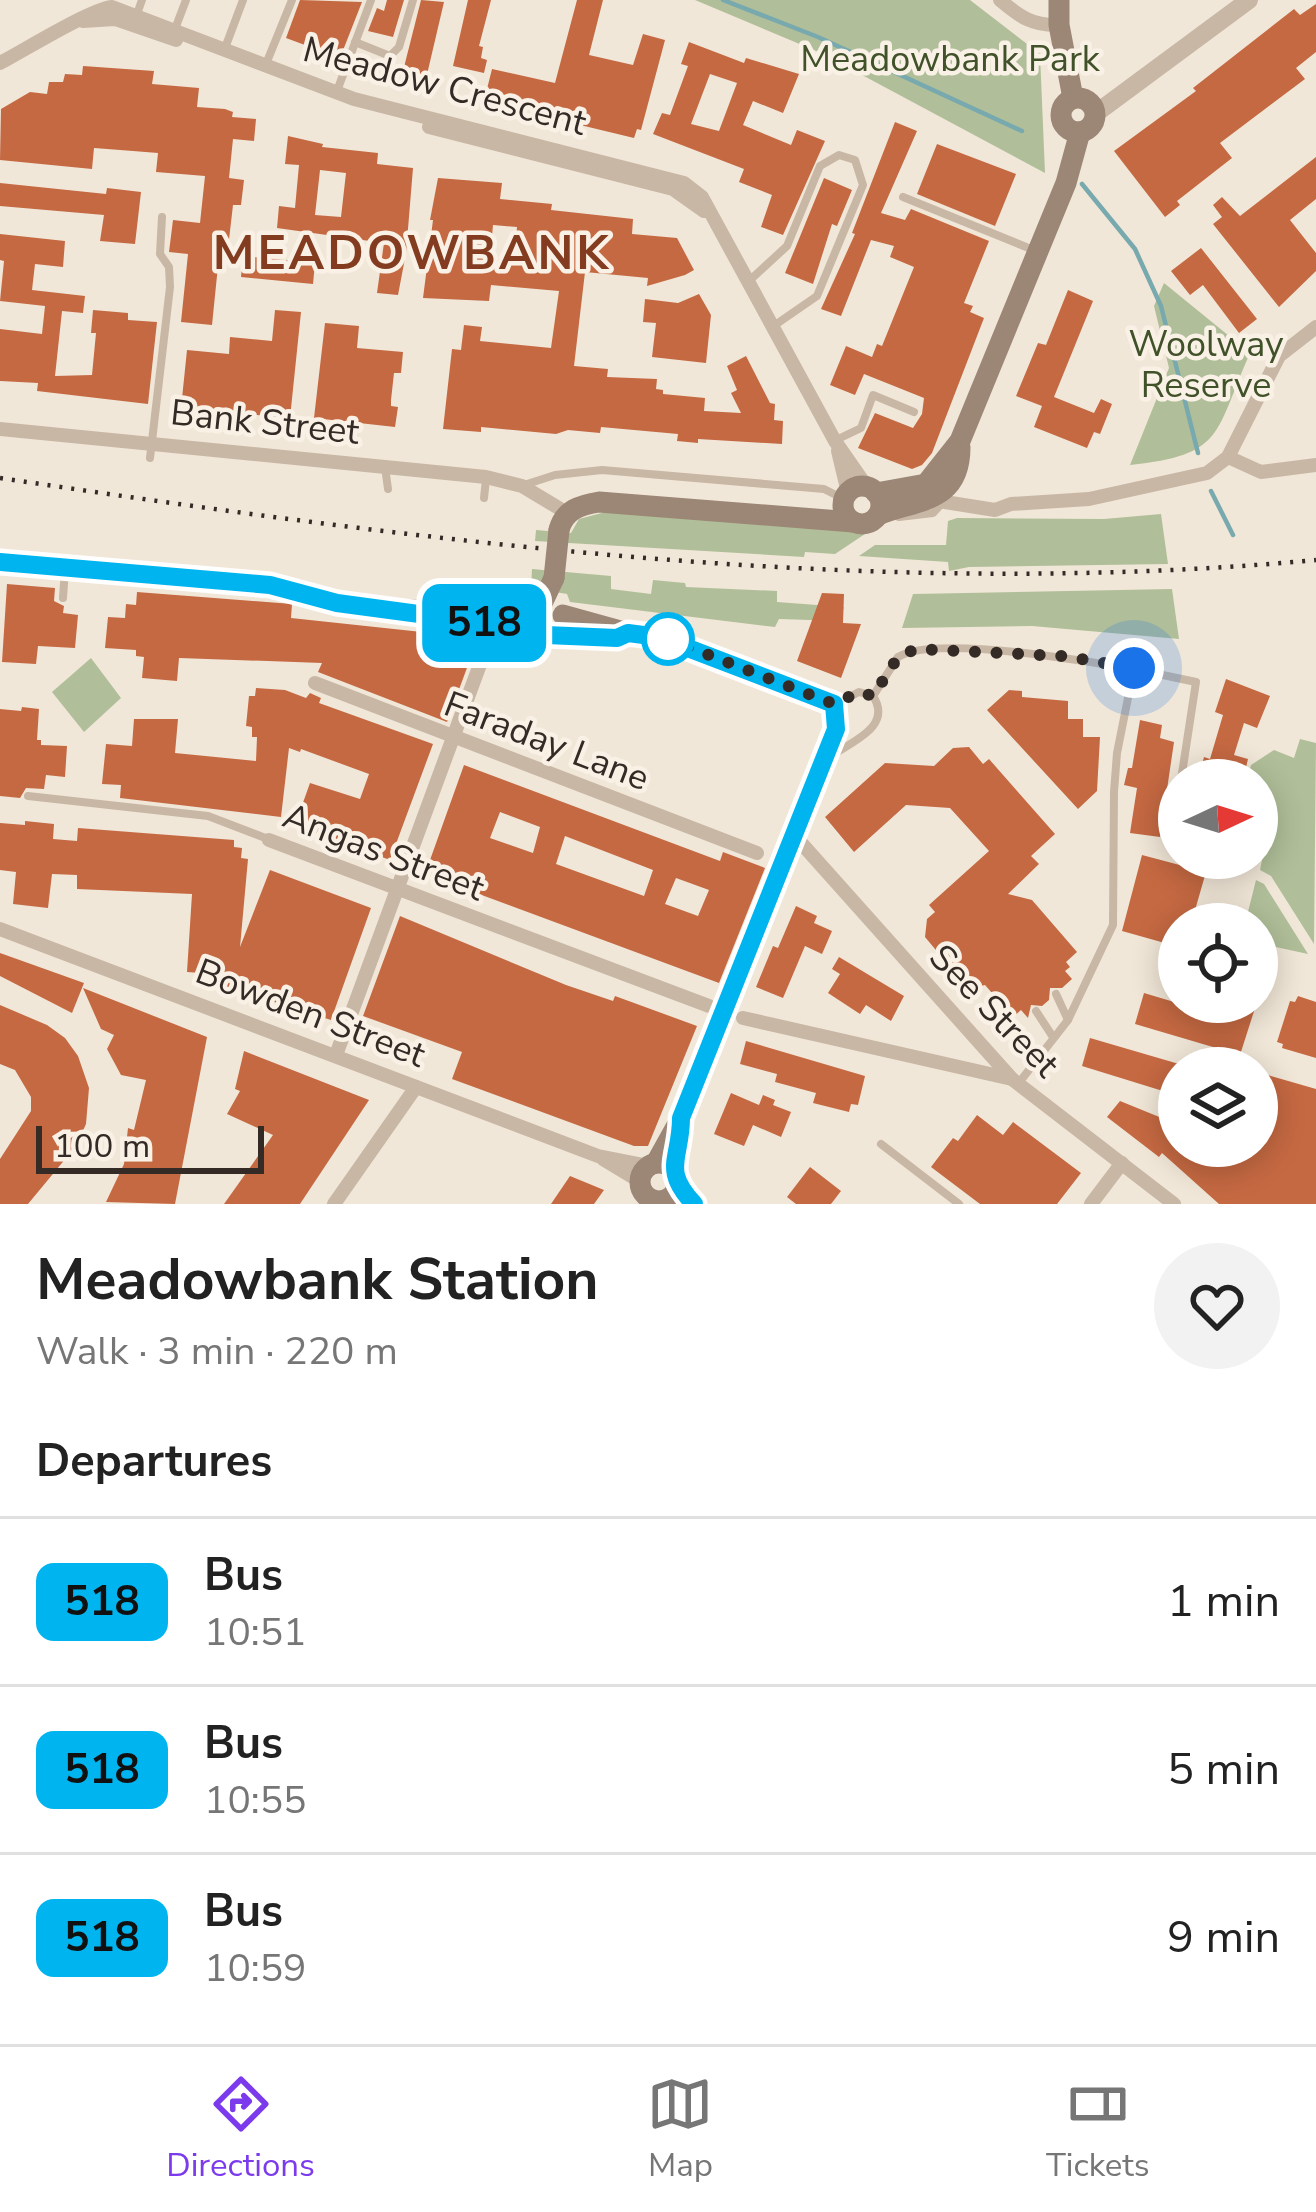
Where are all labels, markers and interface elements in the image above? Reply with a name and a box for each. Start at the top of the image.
street label: Meadow Crescent [298,25,592,148]
park label: Meadowbank Park [800,35,1101,84]
district label: MEADOWBANK [213,220,611,286]
park label: Woolway Reserve [1128,320,1284,410]
street label: Bank Street [168,388,362,457]
line badge: 518 [415,584,553,662]
text: 518 [446,594,522,651]
unlabelled marker [643,614,693,664]
your location [1104,638,1164,698]
street label: Faraday Lane [437,680,656,803]
north arrow [1158,759,1278,879]
map controls [1158,759,1278,1167]
street label: Angas Street [276,792,491,913]
button: locate [1158,903,1278,1023]
street label: See Street [918,934,1070,1089]
street label: Bowden Street [189,947,433,1080]
button: layers [1158,1047,1278,1167]
scale bar [36,1120,264,1173]
text: 100 m [54,1124,150,1169]
text: Meadowbank Station [36,1241,599,1319]
button: heart [1154,1243,1280,1369]
text: Walk · 3 min · 220 m [36,1325,398,1378]
text: Departures [36,1431,272,1492]
text: Bus [204,1545,283,1606]
text: 1 min [1167,1571,1280,1632]
text: 518 [64,1573,140,1630]
text: 10:51 [204,1606,307,1659]
text: Bus [204,1713,283,1774]
text: 5 min [1167,1739,1280,1800]
text: 518 [64,1741,140,1798]
text: 10:55 [204,1774,307,1827]
text: Bus [204,1881,283,1942]
text: 9 min [1167,1907,1280,1968]
text: 518 [64,1909,140,1966]
text: 10:59 [204,1942,307,1995]
tab: Directions [166,2071,315,2188]
tab: Map [647,2071,713,2188]
tab: Tickets [1046,2071,1150,2188]

